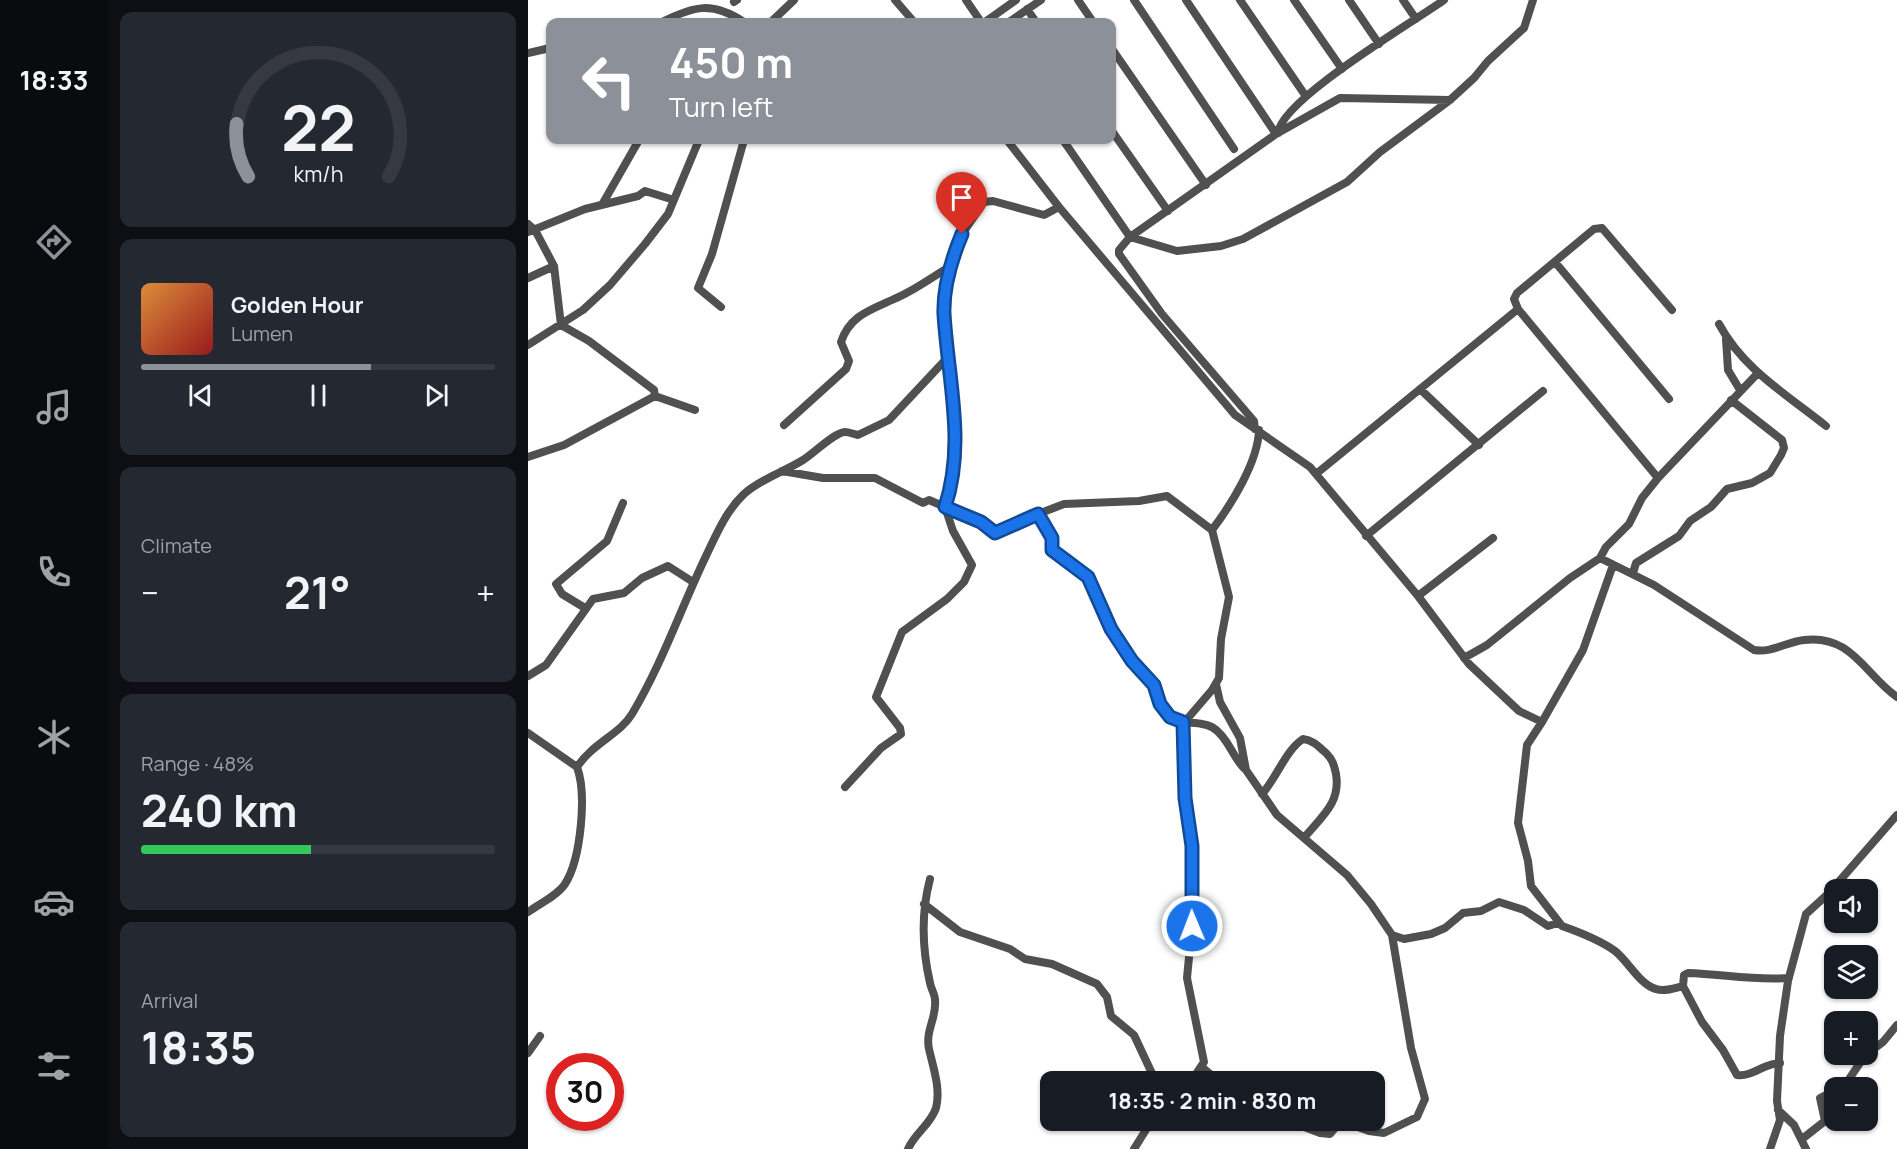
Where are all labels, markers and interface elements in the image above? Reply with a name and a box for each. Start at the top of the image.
text: 450 m [669,33,793,91]
icon: left [570,42,648,120]
text: 18:33 [19,61,89,98]
text: 22 [281,84,355,170]
text: Turn left [669,88,773,125]
text: km/h [293,159,343,188]
pin [936,172,987,234]
icon: arrive [945,181,978,214]
icon: directions [33,221,75,263]
text: Golden Hour [231,290,364,320]
text: Lumen [231,320,293,347]
icon: previous [184,379,217,412]
icon: pause [302,379,335,412]
icon: next [420,379,453,412]
icon: music [33,386,75,428]
text: Climate [141,532,212,559]
icon: phone [33,551,75,593]
text: 21° [284,561,351,623]
text: − [141,570,159,615]
text: + [476,570,495,615]
icon: climate [33,716,75,758]
text: Range · 48% [141,750,254,777]
text: 240 km [141,779,298,841]
map controls [1824,879,1878,1131]
button: sound [1824,879,1878,933]
icon: car [33,881,75,923]
position arrow [1160,894,1224,958]
button: layers [1824,945,1878,999]
text: Arrival [141,987,198,1014]
button: + [1824,1011,1878,1065]
text: 18:35 [141,1016,256,1078]
icon: filters [33,1045,75,1087]
speed limit sign: 30 [546,1053,624,1131]
button: − [1824,1077,1878,1131]
text: 18:35 · 2 min · 830 m [1109,1086,1316,1116]

